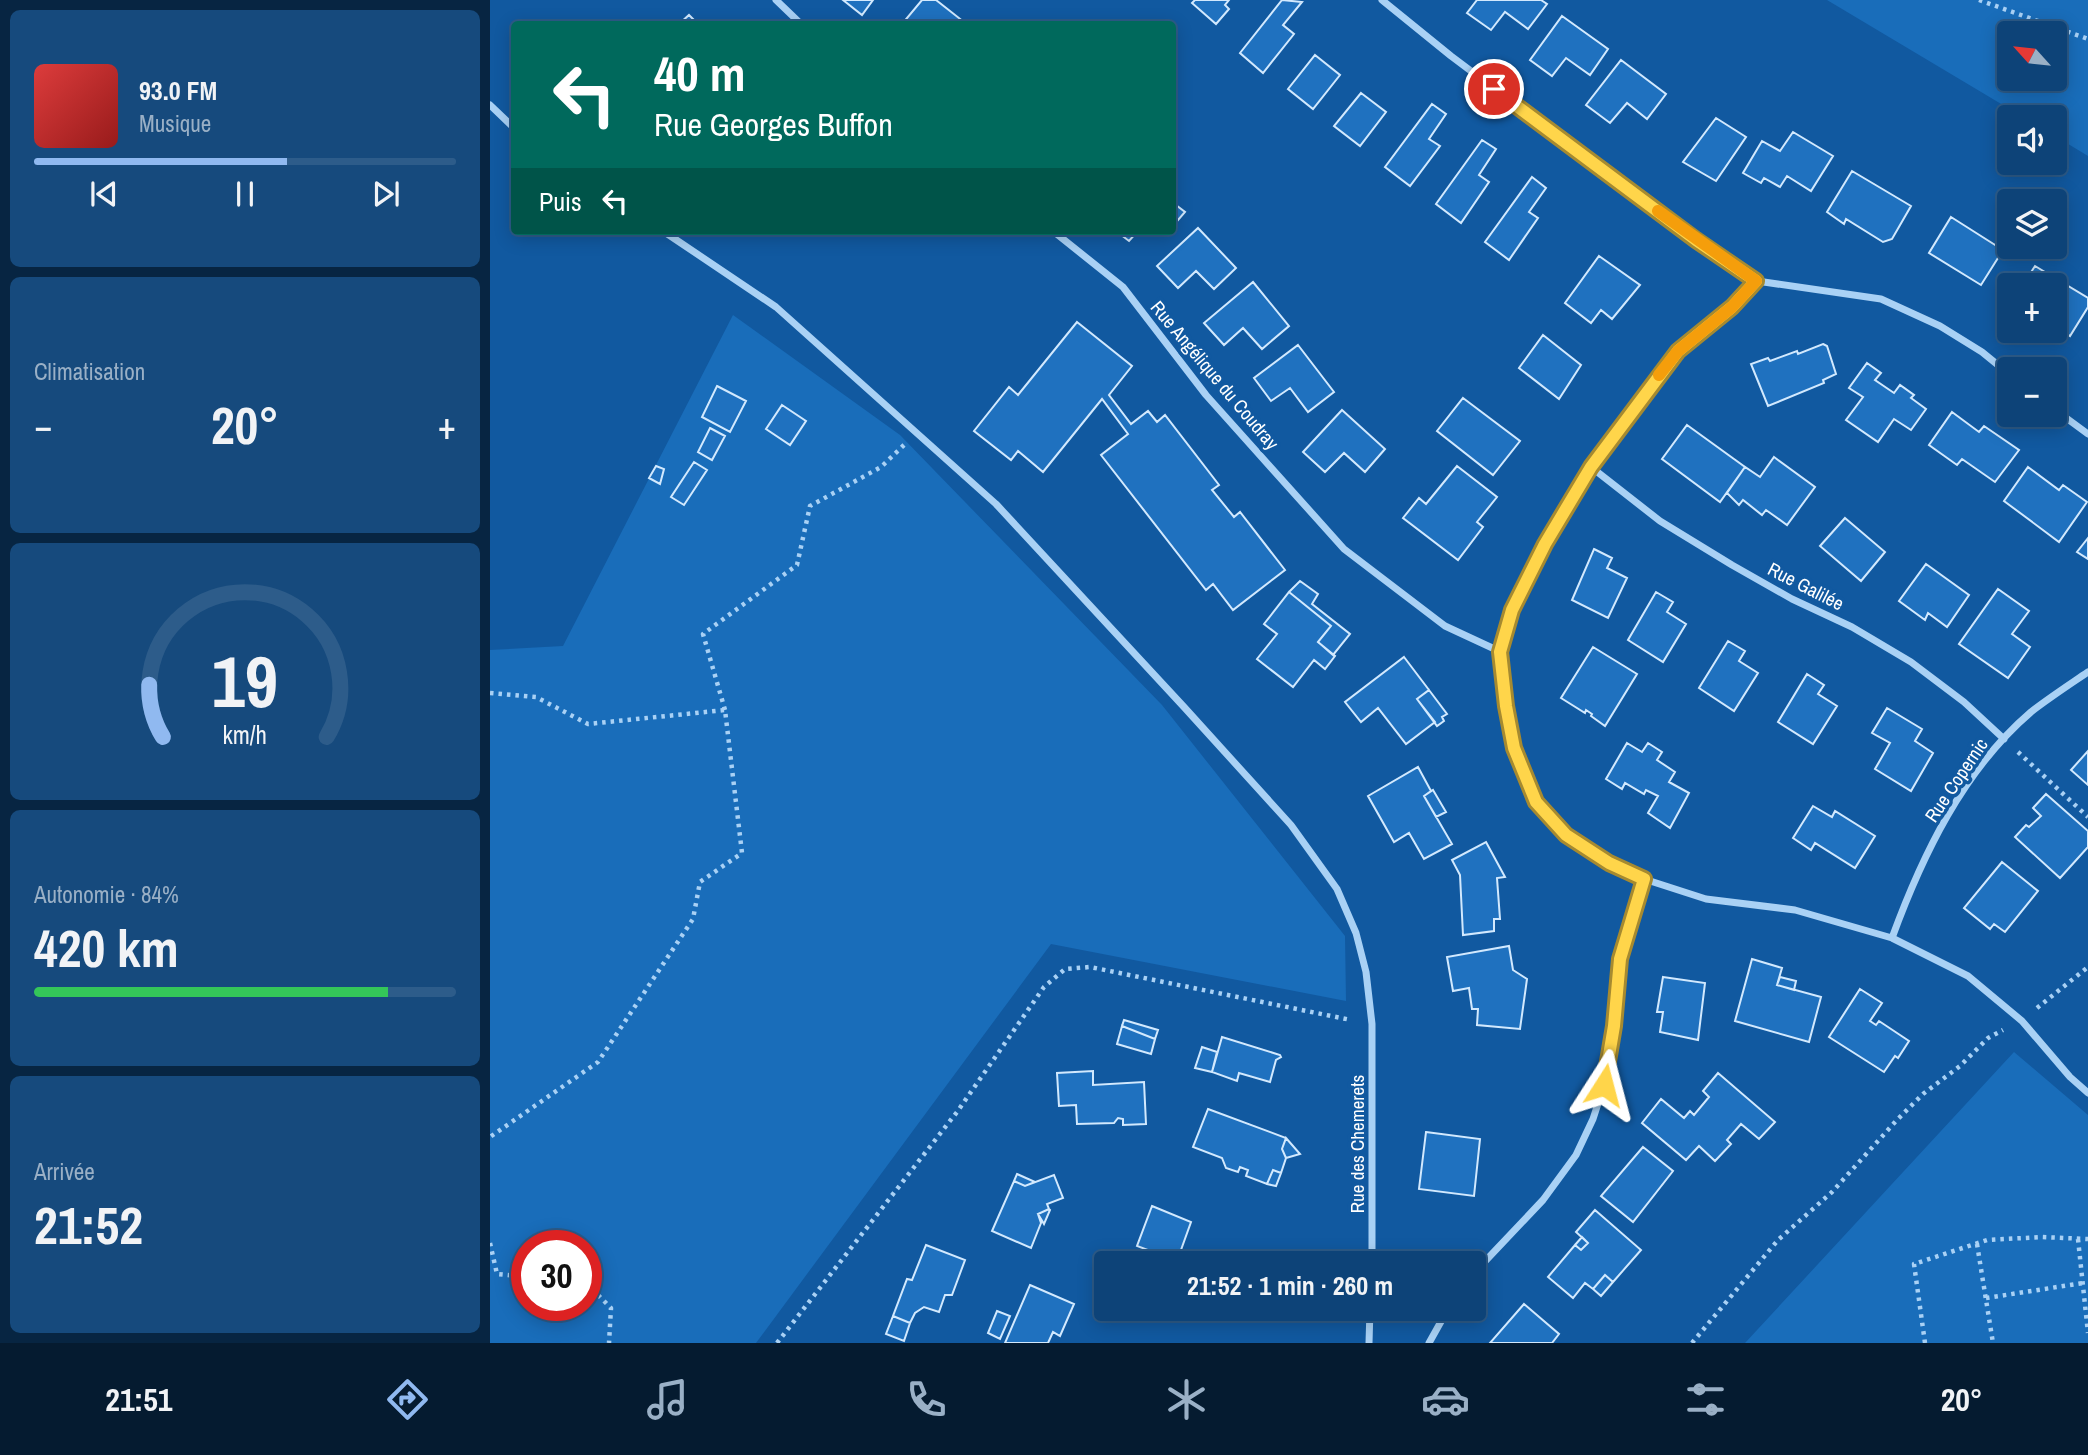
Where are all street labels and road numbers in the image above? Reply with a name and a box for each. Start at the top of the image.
street label: Rue Angélique du Coudray [1145,295,1285,455]
street label: Rue Galilée [1763,556,1849,616]
street label: Rue Copernic [1918,733,1994,827]
street label: Rue des Chemerets [1344,1075,1370,1213]

